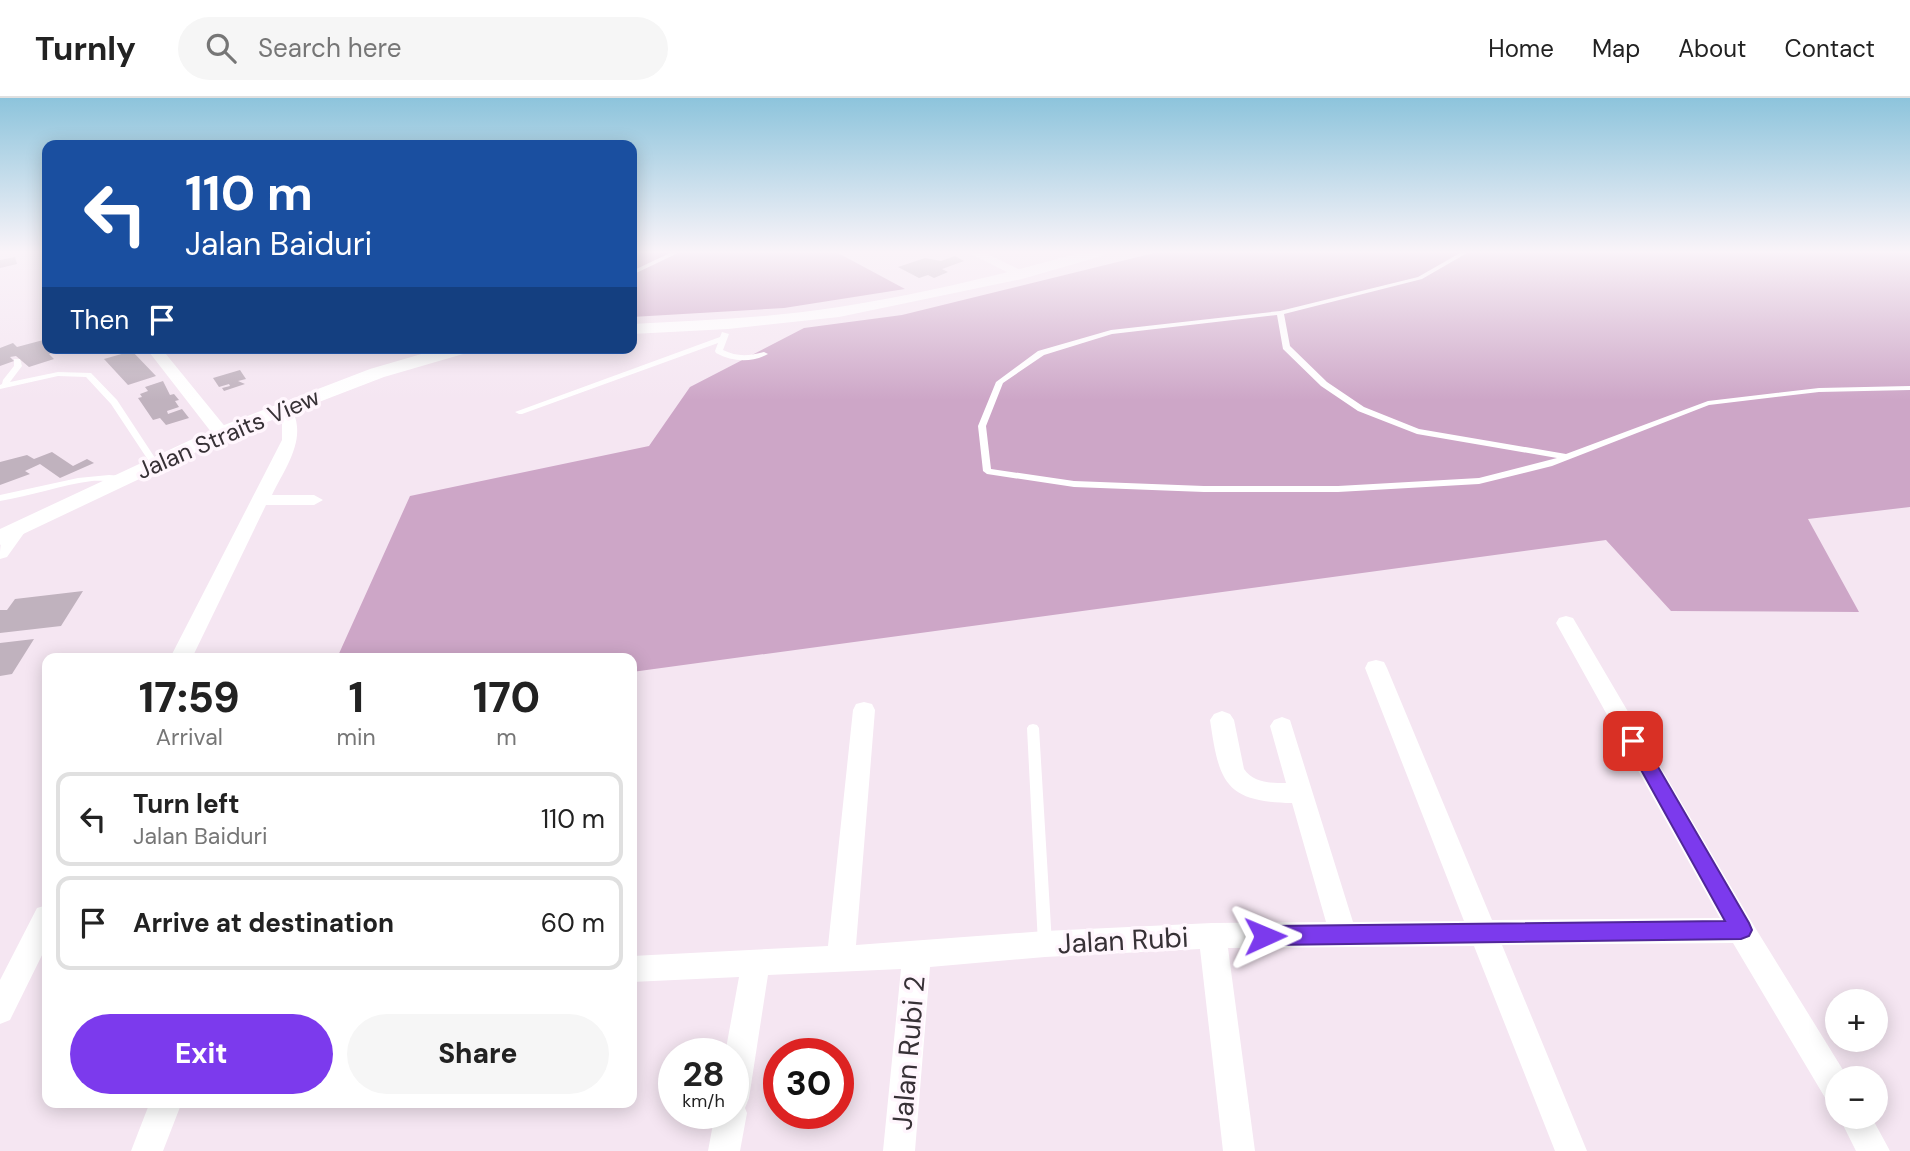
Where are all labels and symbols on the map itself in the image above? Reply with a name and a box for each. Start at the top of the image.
street label: Jalan Straits View [132,381,324,486]
pin [1603,711,1663,771]
position arrow [1228,899,1302,973]
street label: Jalan Rubi [1057,919,1189,962]
street label: Jalan Rubi 2 [883,974,934,1132]
speed limit sign: 30 [763,1038,854,1129]

